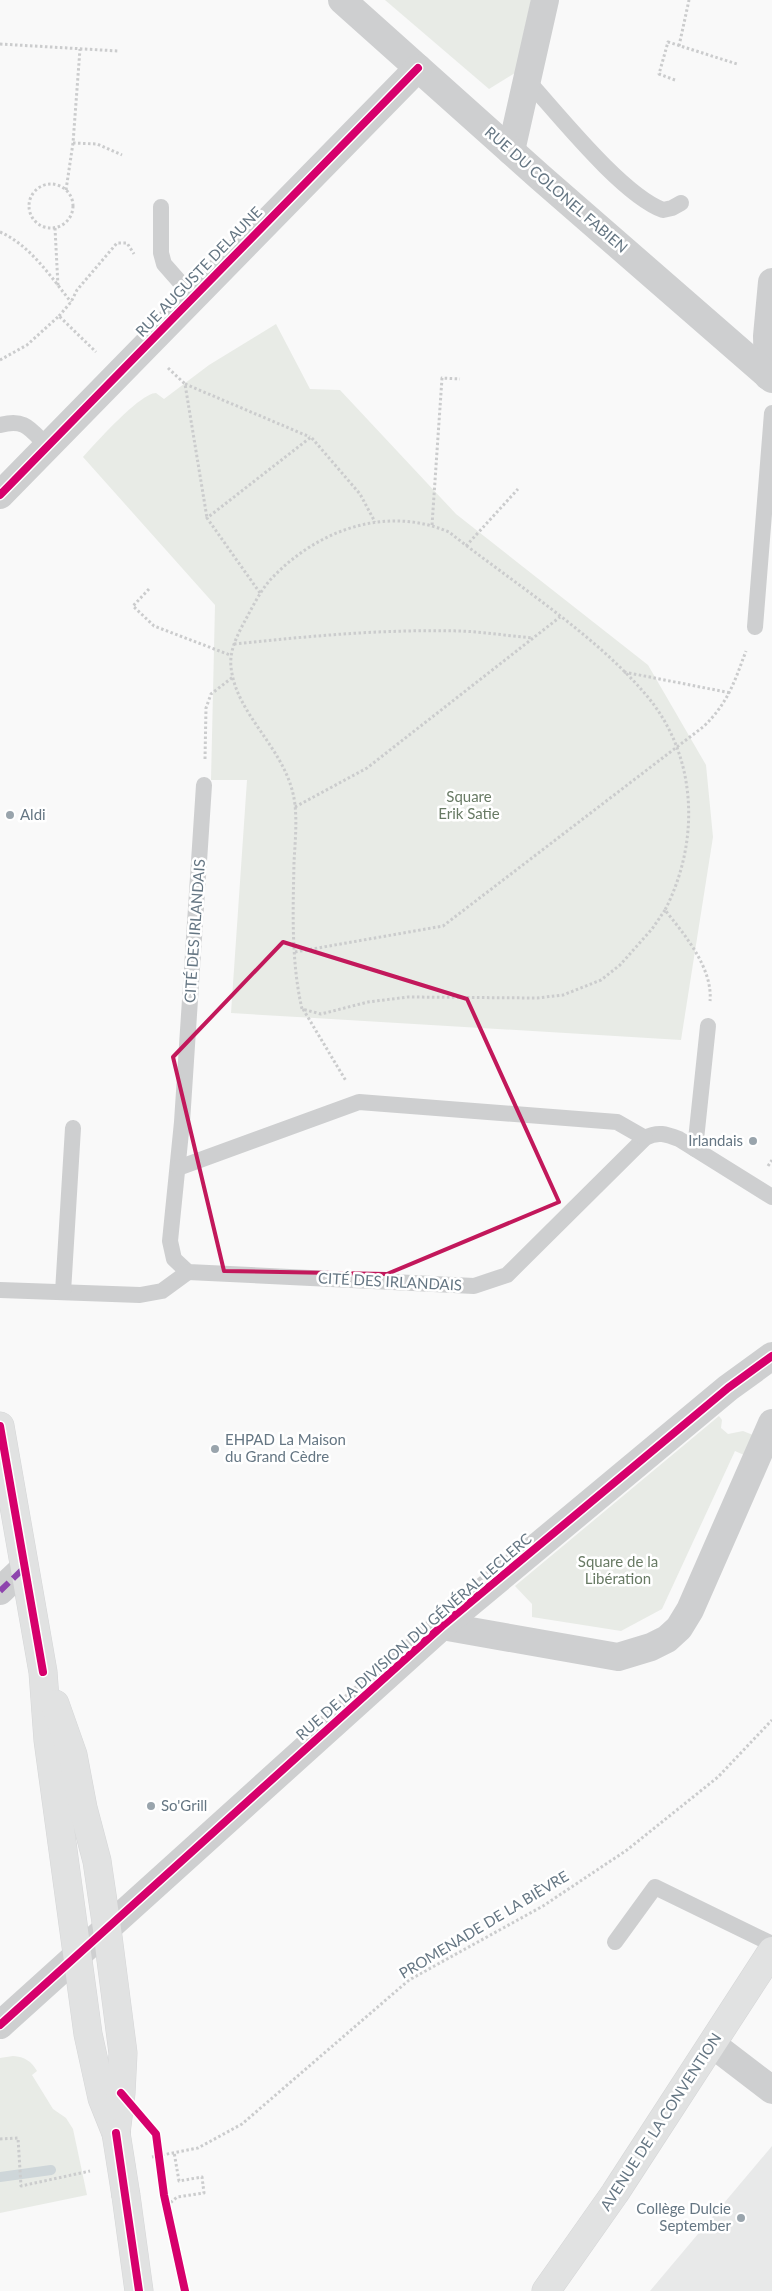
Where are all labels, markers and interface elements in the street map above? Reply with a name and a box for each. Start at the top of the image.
street label: RUE DU COLONEL FABIEN [482,122,632,256]
street label: RUE AUGUSTE DELAUNE [132,203,265,340]
park label: Square Erik Satie [438,787,500,822]
place label: Aldi [20,805,46,823]
marker: Aldi [4,809,16,821]
street label: CITÉ DES IRLANDAIS [180,858,208,1003]
place label: Irlandais [688,1131,743,1149]
marker: Irlandais [747,1135,759,1147]
street label: CITÉ DES IRLANDAIS [318,1268,463,1294]
place label: EHPAD La Maison du Grand Cèdre [225,1430,346,1465]
marker: EHPAD La Maison du Grand Cèdre [209,1443,221,1455]
street label: RUE DE LA DIVISION DU GÉNÉRAL LECLERC [292,1529,535,1743]
park label: Square de la Libération [578,1552,658,1587]
place label: So'Grill [161,1796,207,1814]
marker: So'Grill [145,1800,157,1812]
street label: PROMENADE DE LA BIÈVRE [396,1866,571,1982]
street label: AVENUE DE LA CONVENTION [596,2029,724,2214]
place label: Collège Dulcie September [636,2199,732,2234]
marker: Collège Dulcie September [735,2212,747,2224]

